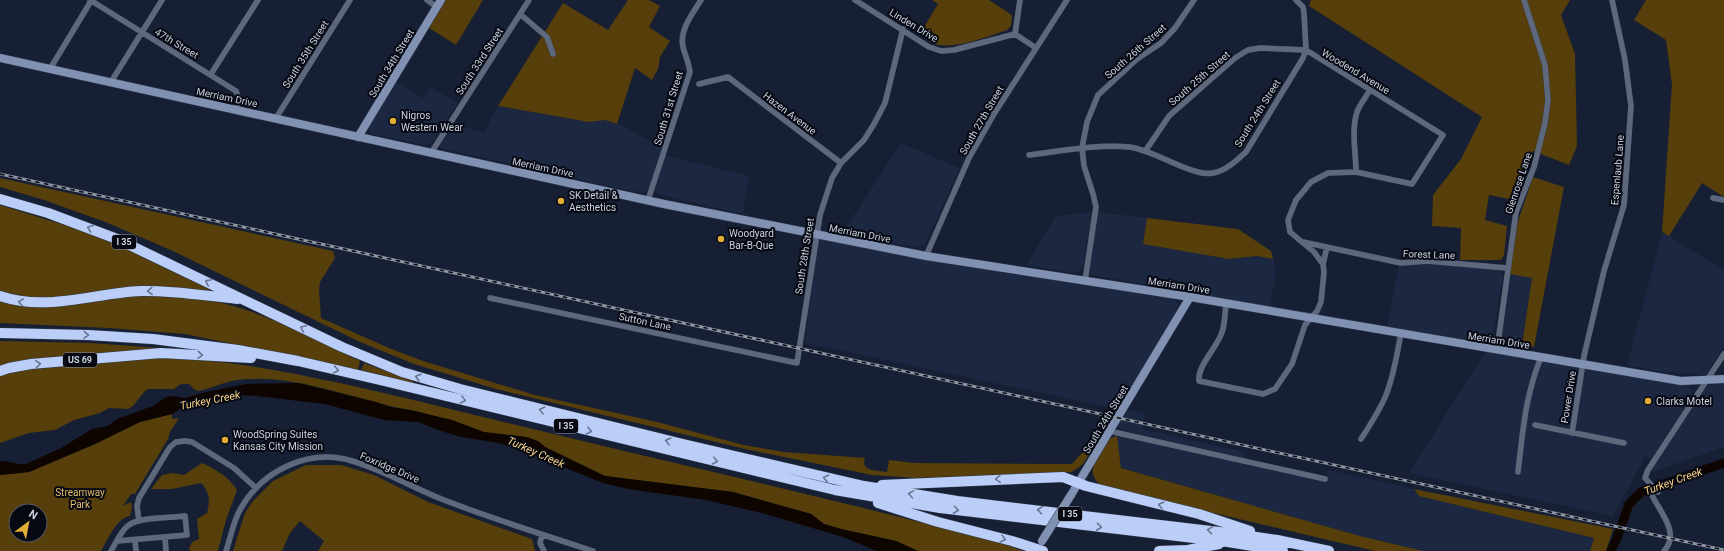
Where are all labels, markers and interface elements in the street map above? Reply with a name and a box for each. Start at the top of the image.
street label: Linden Drive [887,7,940,44]
street label: South 35th Street [280,19,331,90]
street label: South 26th Street [1103,22,1168,81]
street label: 47th Street [153,26,201,61]
street label: South 33rd Street [454,26,505,97]
street label: South 34th Street [367,27,416,99]
street label: Woodend Avenue [1320,47,1392,96]
street label: South 25th Street [1167,49,1232,108]
street label: South 31st Street [652,70,685,147]
street label: South 24th Street [1232,78,1283,149]
street label: South 27th Street [957,84,1006,156]
street label: Merriam Drive [195,86,259,109]
street label: Hazen Avenue [761,90,818,137]
place label: Nigros Western Wear [401,110,464,133]
marker: Nigros Western Wear [388,116,398,126]
street label: Espenlaub Lane [1609,134,1626,206]
street label: Glenrose Lane [1503,151,1534,215]
street label: Merriam Drive [511,156,575,179]
place label: SK Detail & Aesthetics [569,190,619,213]
marker: SK Detail & Aesthetics [556,196,566,206]
street label: South 28th Street [793,217,816,295]
street label: Merriam Drive [828,222,892,245]
one-way arrow [86,225,93,233]
place label: Woodyard Bar-B-Que [729,228,774,251]
marker: Woodyard Bar-B-Que [716,234,726,244]
road number: I 35 [112,235,136,249]
street label: Forest Lane [1403,248,1455,261]
street label: Merriam Drive [1147,275,1211,296]
one-way arrow [205,279,212,287]
one-way arrow [147,287,153,295]
one-way arrow [18,298,24,307]
street label: Sutton Lane [618,311,672,332]
one-way arrow [299,325,307,333]
one-way arrow [83,330,89,339]
street label: Merriam Drive [1467,330,1531,351]
one-way arrow [197,350,203,359]
road number: US 69 [63,353,97,367]
one-way arrow [35,359,41,368]
one-way arrow [333,365,339,373]
street label: Power Drive [1559,370,1578,424]
one-way arrow [415,373,422,382]
street label: South 24th Street [1081,383,1130,455]
water label: Turkey Creek [179,388,242,413]
one-way arrow [459,396,466,404]
marker: Clarks Motel [1643,396,1653,406]
place label: Clarks Motel [1656,396,1712,407]
one-way arrow [539,407,545,415]
road number: I 35 [554,419,578,433]
one-way arrow [585,426,592,435]
place label: WoodSpring Suites Kansas City Mission [233,429,323,452]
water label: Turkey Creek [505,434,567,471]
marker: WoodSpring Suites Kansas City Mission [220,435,230,445]
one-way arrow [665,437,671,445]
street label: Foxridge Drive [359,450,421,485]
one-way arrow [712,457,718,465]
water label: Turkey Creek [1642,465,1705,498]
one-way arrow [823,474,829,482]
one-way arrow [995,475,1001,483]
park label: Streamway Park [55,487,105,510]
one-way arrow [908,490,914,499]
one-way arrow [1158,501,1164,509]
north arrow [8,503,48,543]
one-way arrow [953,505,959,514]
one-way arrow [1036,506,1043,515]
text: N [26,507,40,523]
road number: I 35 [1058,507,1082,521]
one-way arrow [1096,522,1102,531]
one-way arrow [1207,526,1213,535]
one-way arrow [1000,534,1006,542]

